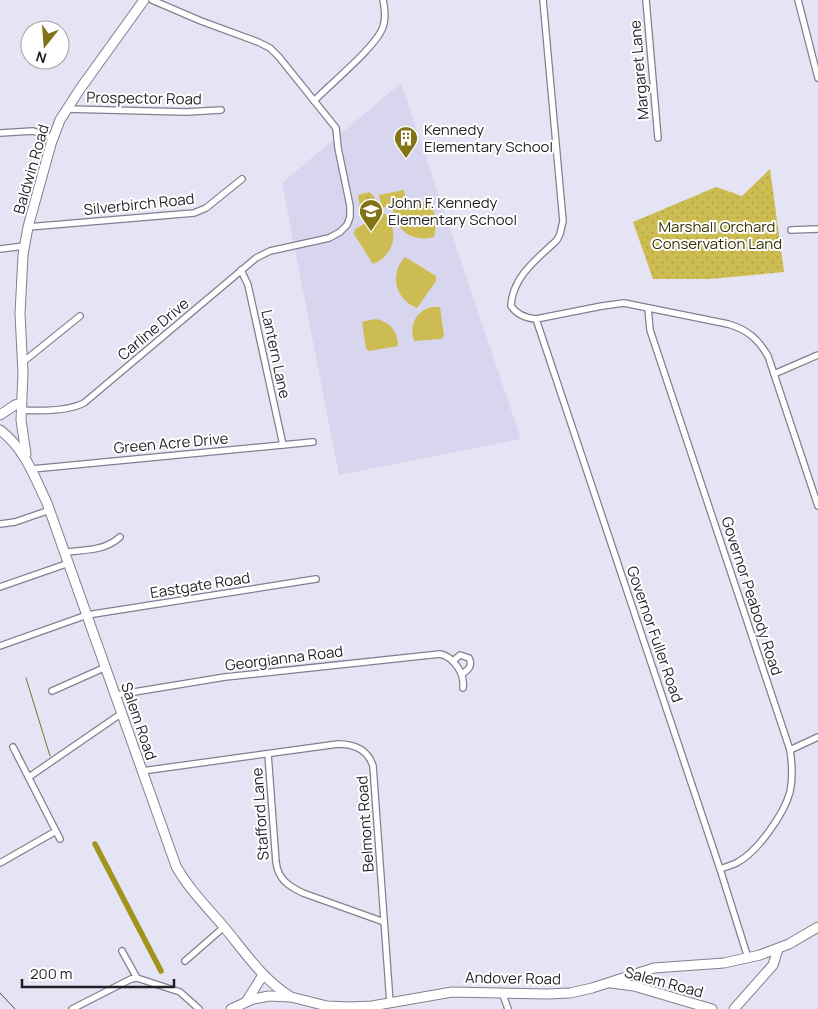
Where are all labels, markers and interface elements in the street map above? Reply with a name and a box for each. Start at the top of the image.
street label: Margaret Lane [624,19,654,121]
north arrow [20,20,70,70]
text: N [33,47,49,68]
street label: Prospector Road [86,86,202,110]
place label: Kennedy Elementary School [424,119,553,157]
street label: Baldwin Road [8,122,54,216]
building icon: Kennedy Elementary School [393,125,419,159]
street label: Silverbirch Road [83,188,195,220]
place label: John F. Kennedy Elementary School [388,192,517,230]
school or university icon: John F. Kennedy Elementary School [358,198,384,232]
park label: Marshall Orchard Conservation Land [652,216,782,254]
street label: Carline Drive [113,293,193,365]
street label: Lantern Lane [256,308,296,401]
street label: Green Acre Drive [113,428,229,458]
street label: Governor Peabody Road [716,514,788,678]
street label: Governor Fuller Road [622,563,688,705]
street label: Eastgate Road [148,567,252,603]
street label: Georgianna Road [224,640,344,676]
street label: Salem Road [116,679,162,763]
street label: Stafford Lane [246,767,274,861]
street label: Belmont Road [351,775,379,873]
scale bar [22,956,175,988]
street label: Salem Road [622,961,706,1003]
text: 200 m [30,963,73,984]
street label: Andover Road [465,967,561,989]

